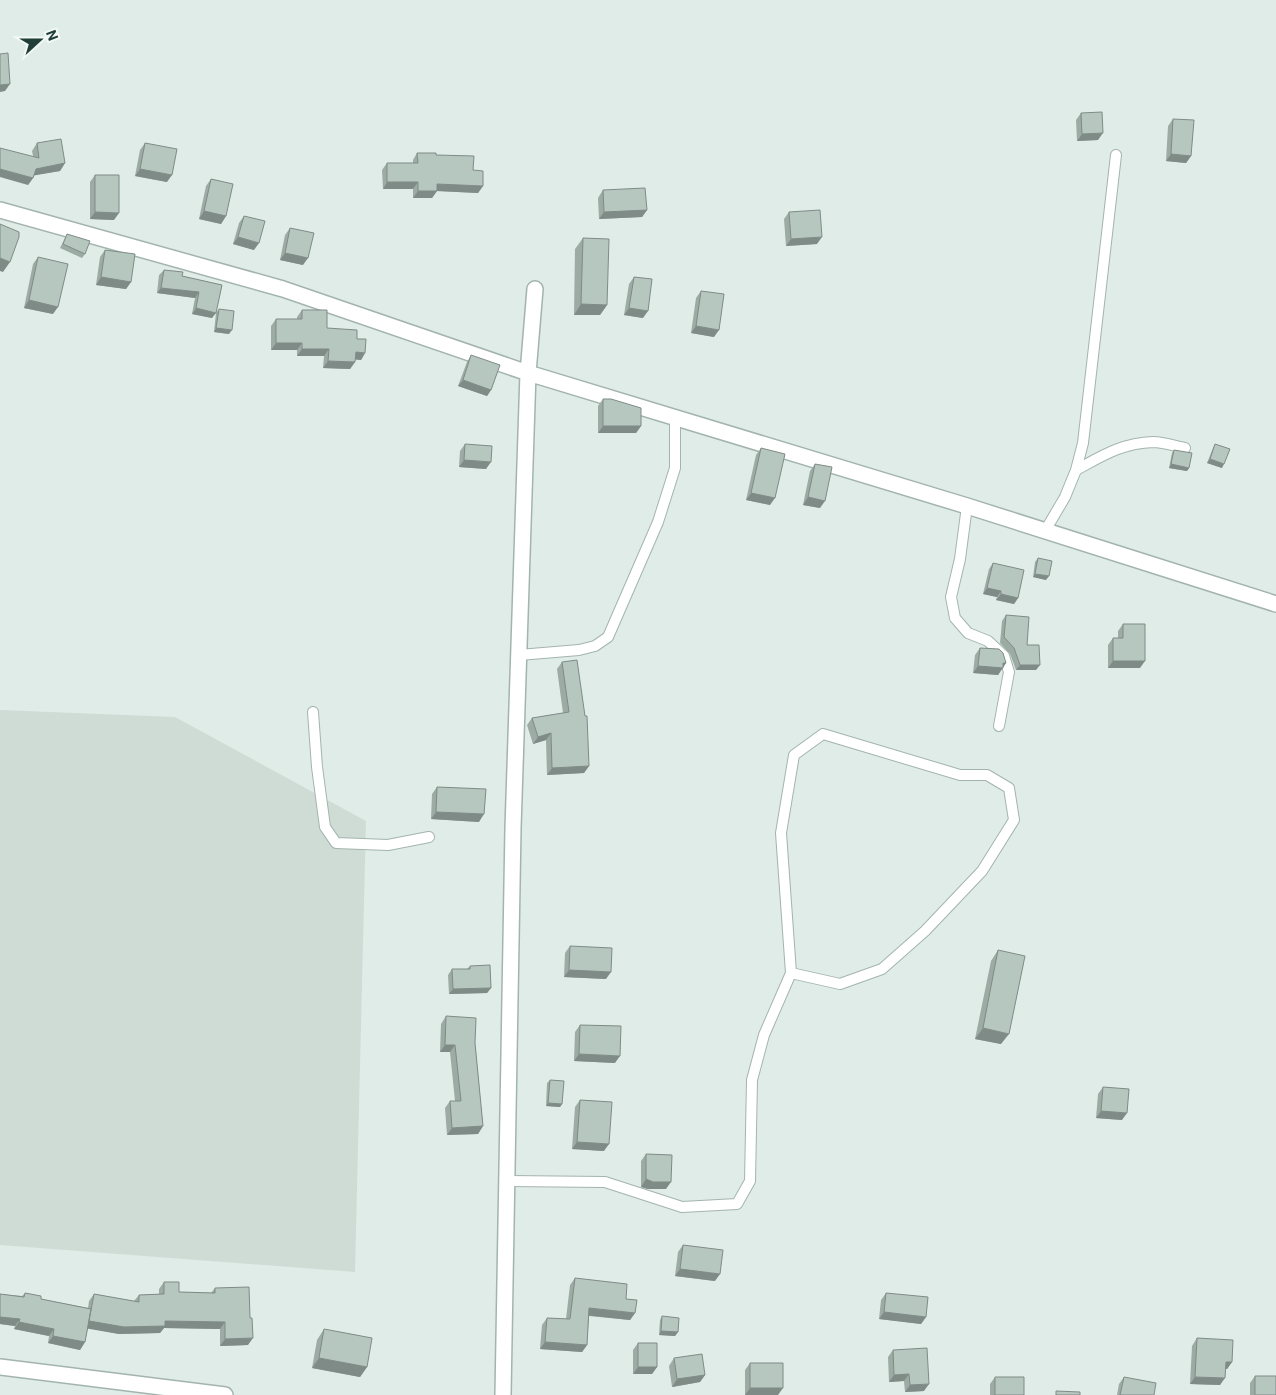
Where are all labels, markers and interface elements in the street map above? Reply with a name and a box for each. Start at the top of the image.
north arrow [15,15,65,65]
text: N [43,28,61,43]

